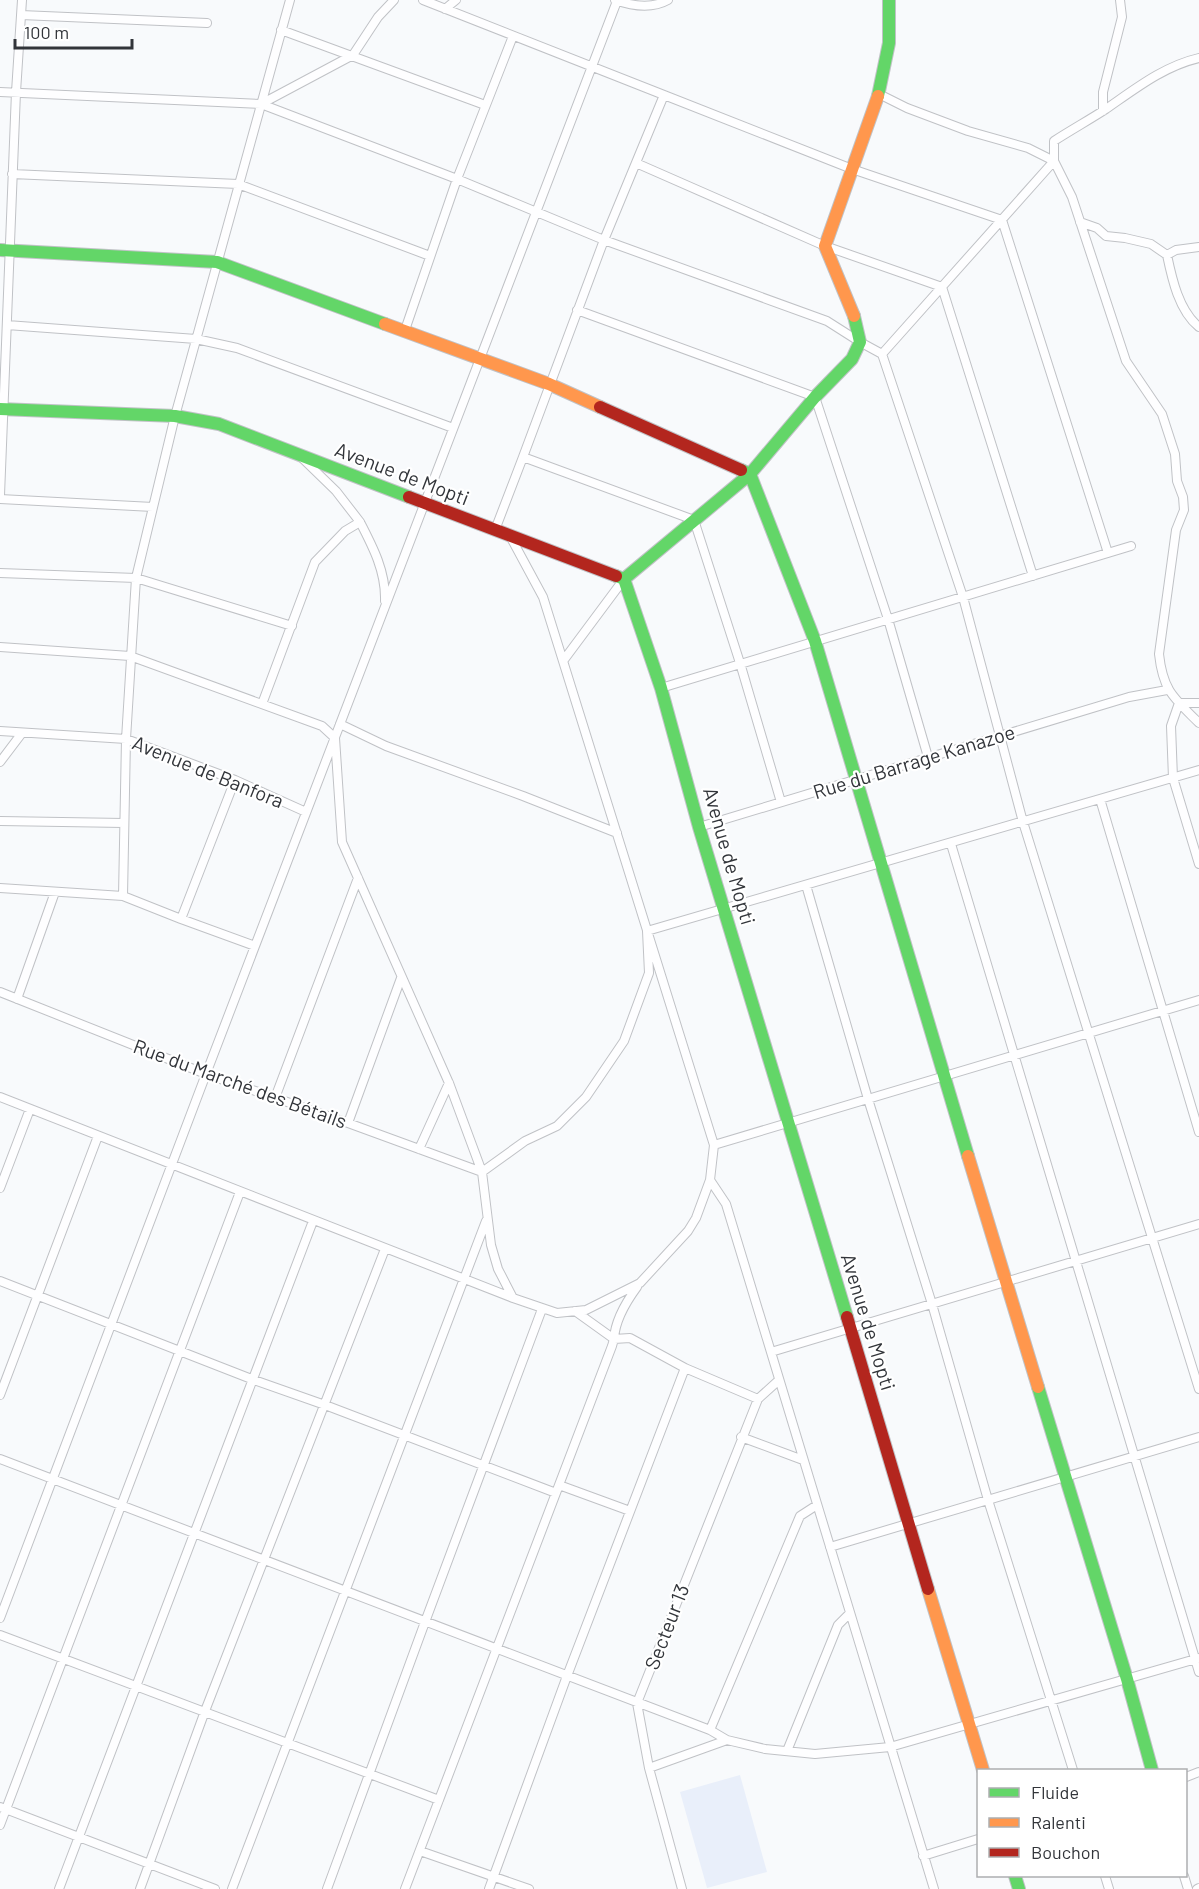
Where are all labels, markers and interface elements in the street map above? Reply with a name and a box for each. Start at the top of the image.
scale bar [15,12,132,50]
text: 100 m [24,21,69,43]
street label: Avenue de Mopti [332,436,473,510]
street label: Rue du Barrage Kanazoe [810,719,1018,803]
street label: Avenue de Banfora [129,730,288,812]
street label: Avenue de Mopti [699,784,761,927]
street label: Rue du Marché des Bétails [130,1033,350,1133]
street label: Avenue de Mopti [837,1250,901,1393]
street label: Secteur 13 [639,1580,693,1673]
legend [977,1769,1187,1877]
text: Fluide [1031,1781,1079,1803]
text: Ralenti [1031,1811,1086,1833]
text: Bouchon [1031,1841,1100,1863]

